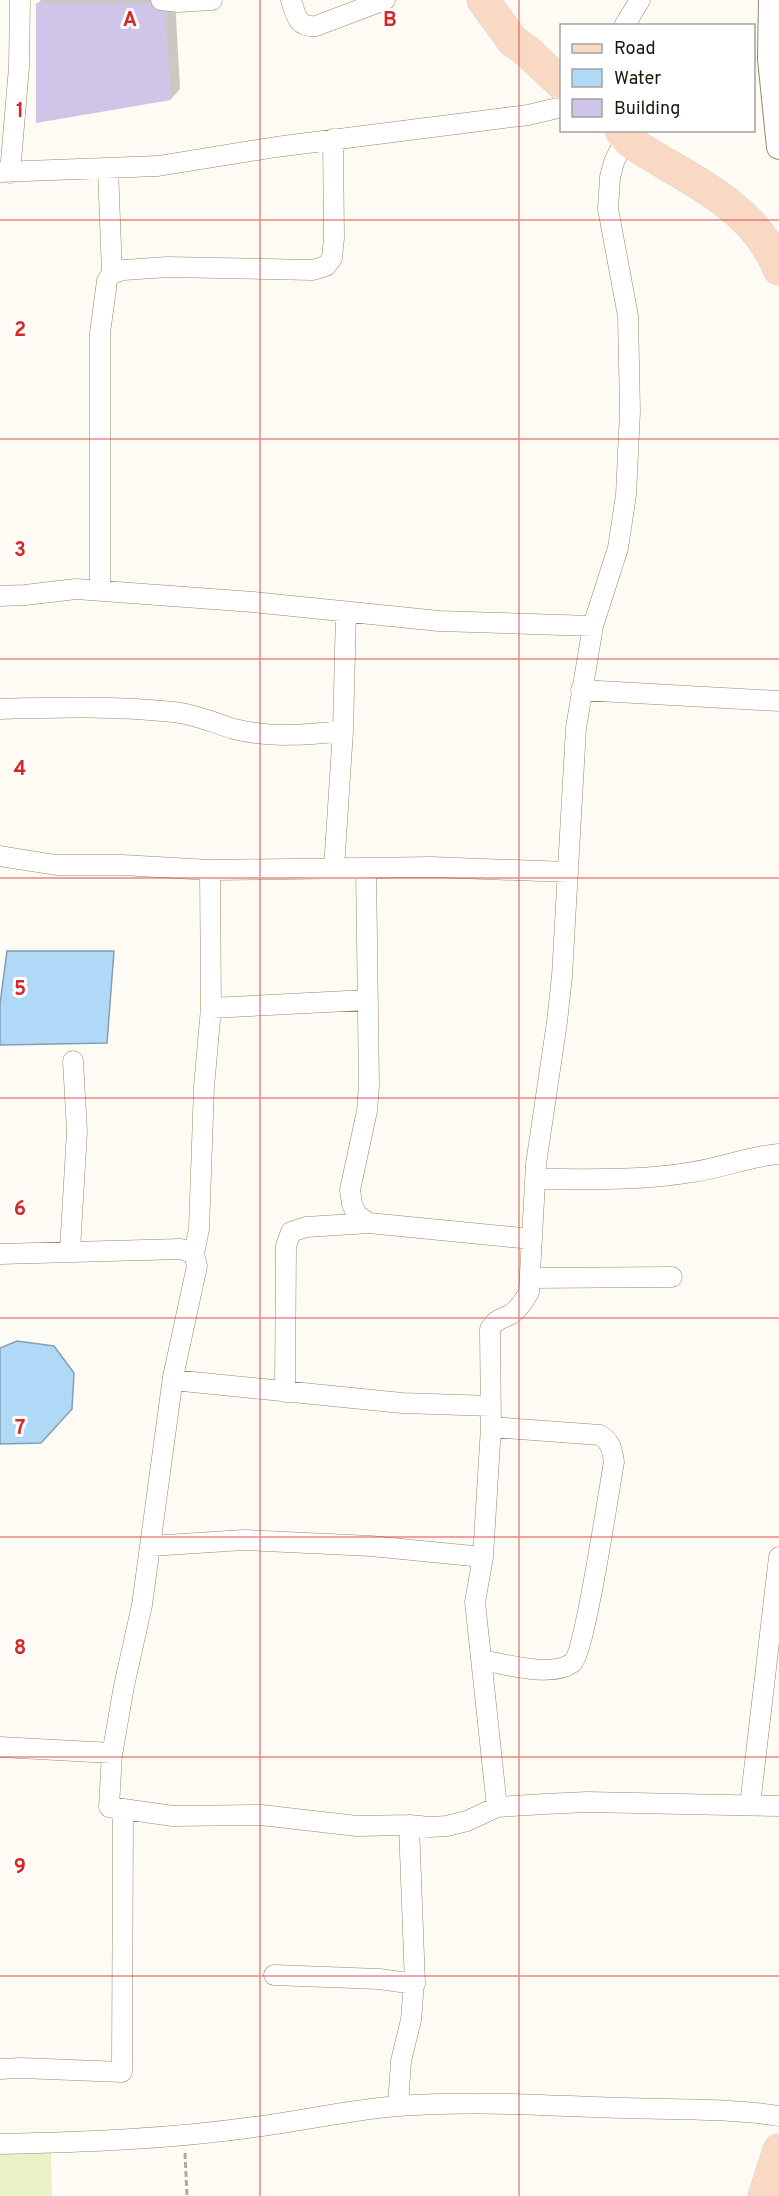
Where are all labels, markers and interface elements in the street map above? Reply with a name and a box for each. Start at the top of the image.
text: A [123,8,137,34]
text: B [383,8,397,34]
legend [560,24,755,132]
text: Road [614,38,656,61]
text: Water [614,68,661,91]
text: Building [614,98,680,121]
text: 1 [16,99,24,125]
text: 2 [14,318,26,344]
text: 3 [14,538,26,564]
text: 4 [14,757,26,783]
text: 5 [14,977,26,1003]
text: 6 [14,1197,26,1223]
text: 7 [15,1416,25,1442]
text: 8 [14,1636,26,1662]
text: 9 [14,1855,26,1881]

